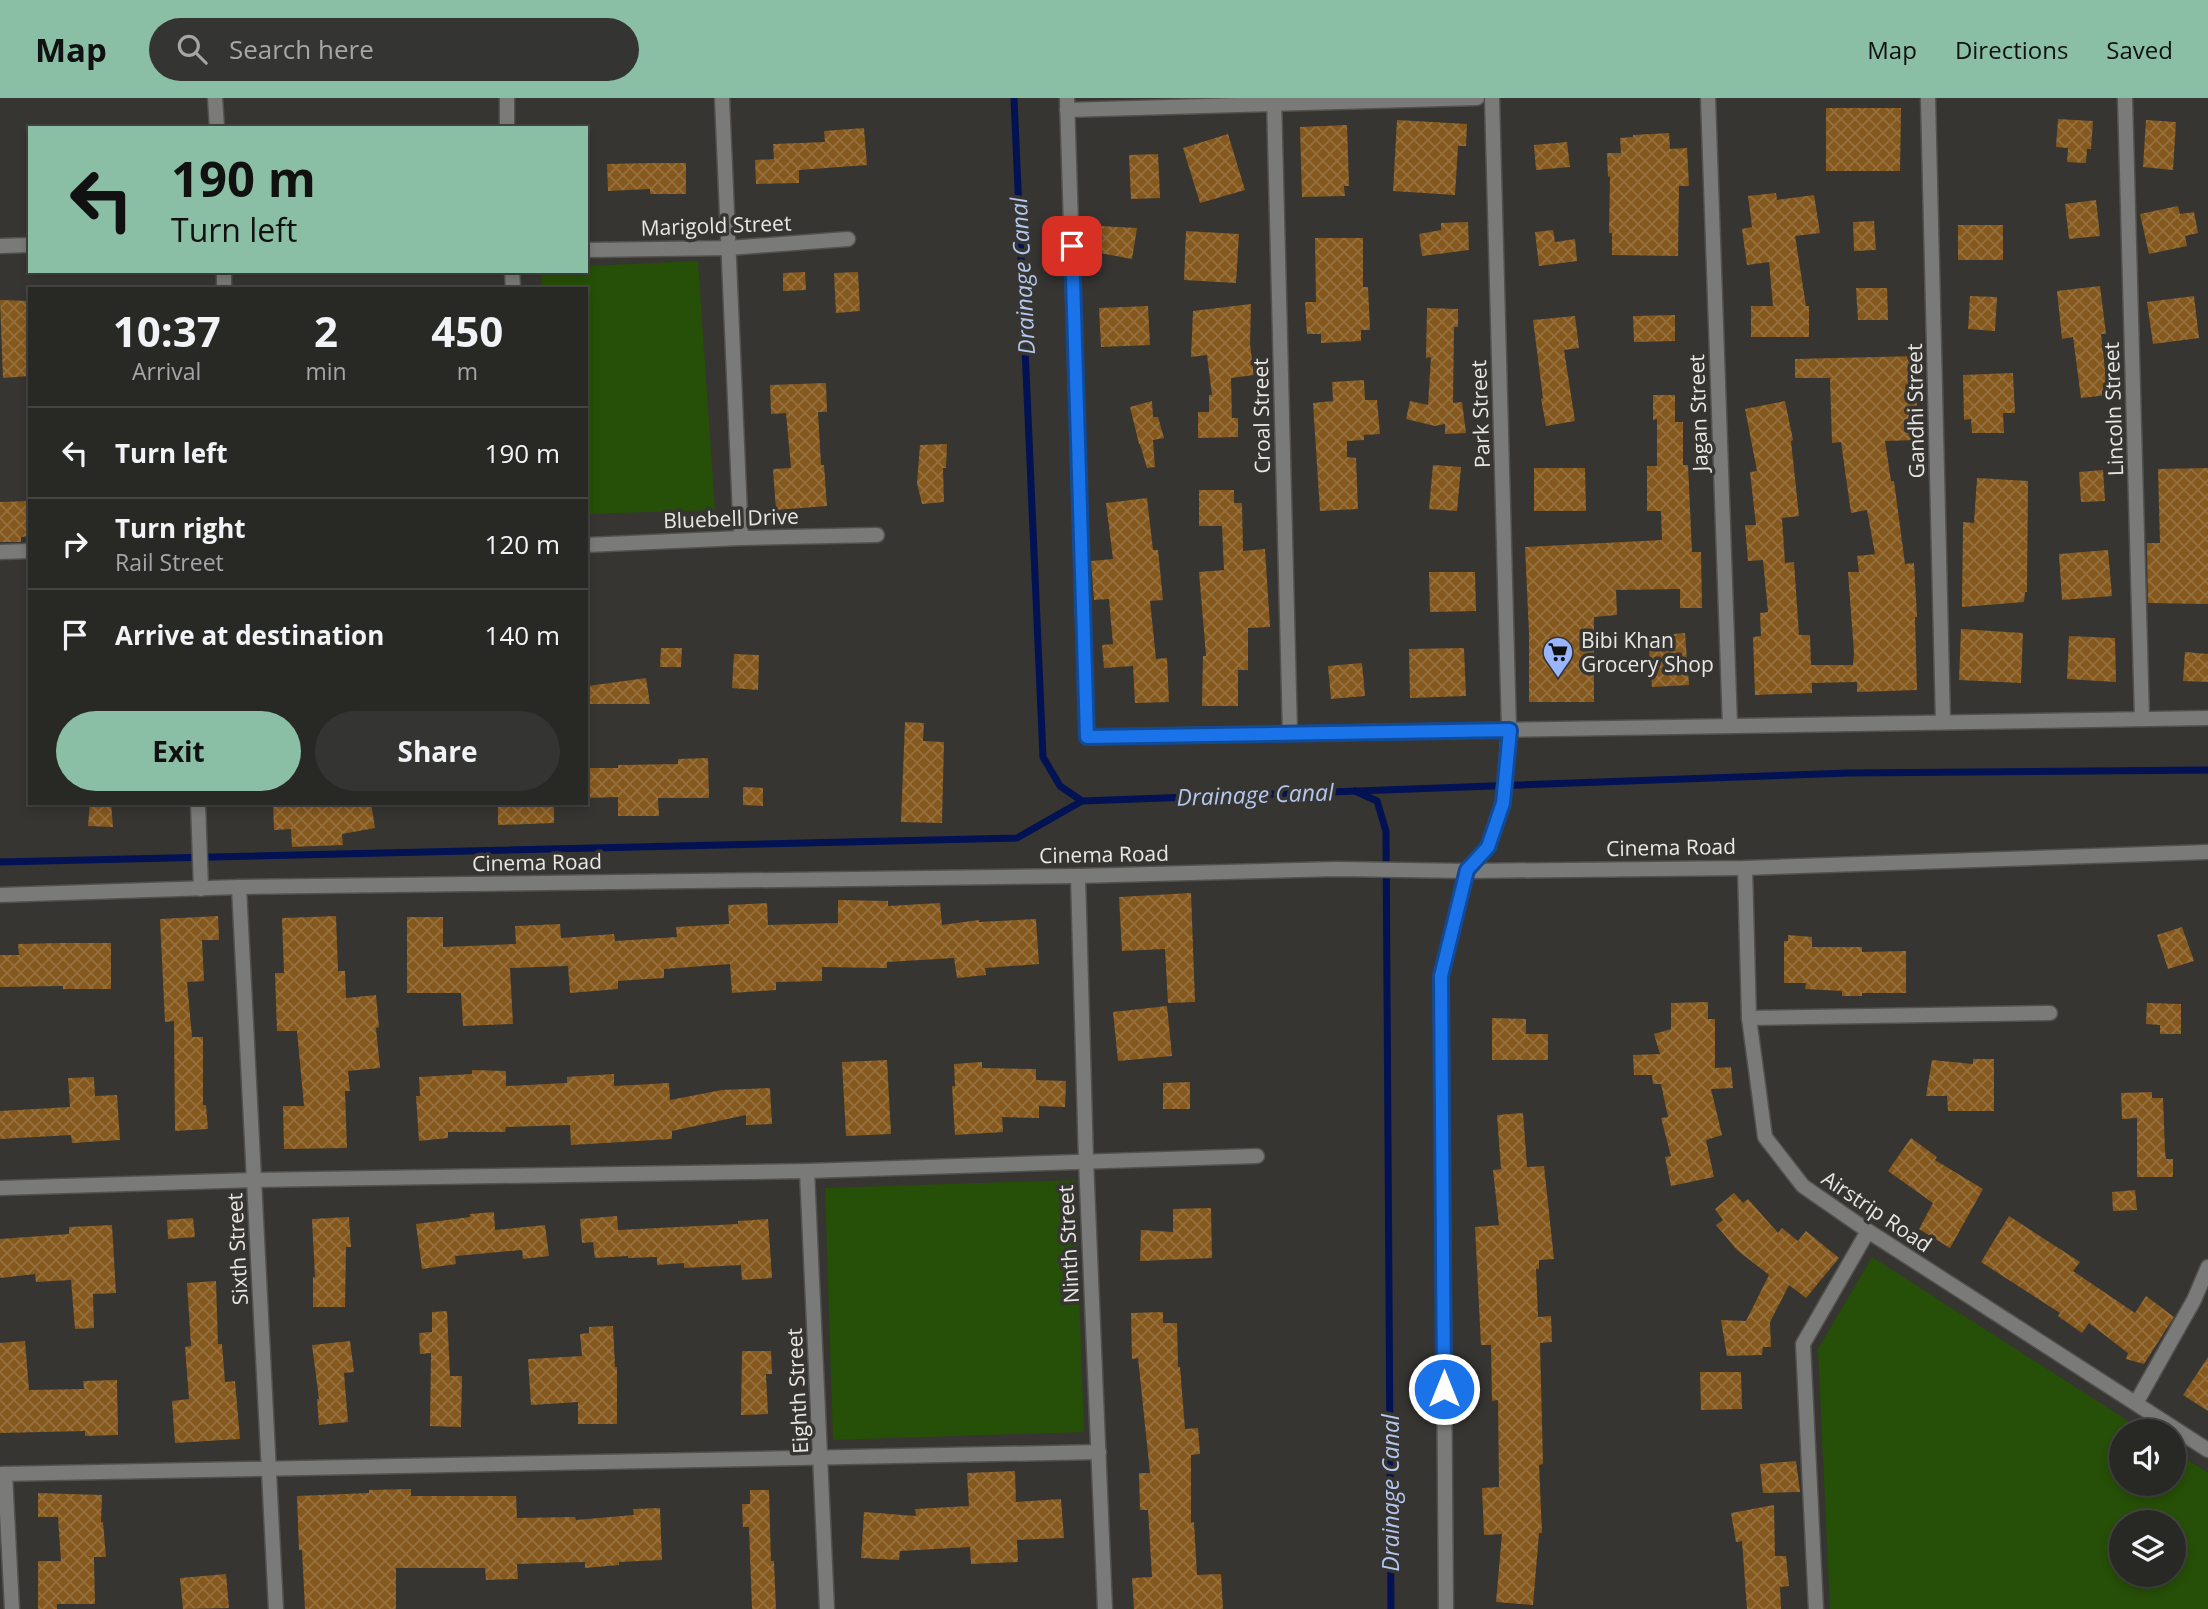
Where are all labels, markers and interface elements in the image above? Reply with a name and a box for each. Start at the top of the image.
search box [149,18,639,81]
text: Map [35,27,107,72]
icon: search [173,30,211,68]
text: Search here [229,31,374,67]
text: Map [1867,33,1917,66]
text: Directions [1955,33,2068,66]
text: Saved [2106,33,2173,66]
text: 190 m [171,145,316,211]
icon: left [56,154,147,245]
water label: Drainage Canal [1002,195,1042,355]
text: Turn left [171,208,297,251]
street label: Marigold Street [640,208,792,242]
pin [1042,216,1102,276]
icon: arrive [1053,227,1091,265]
text: 10:37 [113,302,221,359]
text: 2 [314,302,338,359]
text: 450 [431,302,503,359]
street label: Lincoln Street [2097,341,2129,477]
street label: Gandhi Street [1900,343,1930,479]
street label: Jagan Street [1682,354,1714,474]
text: Arrival [132,355,201,387]
text: min [305,355,347,387]
text: m [457,355,478,387]
street label: Croal Street [1246,358,1276,474]
street label: Park Street [1464,360,1496,468]
icon: left [56,434,94,472]
text: Turn left [115,435,227,471]
text: 190 m [485,435,560,471]
street label: Bluebell Drive [663,502,799,534]
text: Turn right [115,510,246,546]
icon: right [56,525,94,563]
text: 120 m [485,526,560,562]
text: Rail Street [115,546,224,578]
icon: arrive [56,616,94,654]
text: Arrive at destination [115,617,384,653]
text: 140 m [485,617,560,653]
place label: Bibi Khan Grocery Shop [1581,626,1714,678]
supermarket icon: Bibi Khan Grocery Shop [1541,635,1575,679]
button: Exit [56,711,301,791]
button: Share [315,711,560,791]
water label: Drainage Canal [1176,775,1335,813]
street label: Cinema Road [1606,832,1736,862]
street label: Cinema Road [1039,839,1169,869]
street label: Cinema Road [472,847,602,877]
street label: Airstrip Road [1817,1164,1937,1258]
street label: Ninth Street [1051,1184,1085,1304]
street label: Sixth Street [220,1192,254,1306]
street label: Eighth Street [780,1327,814,1455]
position arrow [1407,1352,1481,1426]
water label: Drainage Canal [1374,1413,1406,1572]
map controls [2109,1419,2186,1587]
button: sound [2109,1419,2186,1496]
button: layers [2109,1510,2186,1587]

